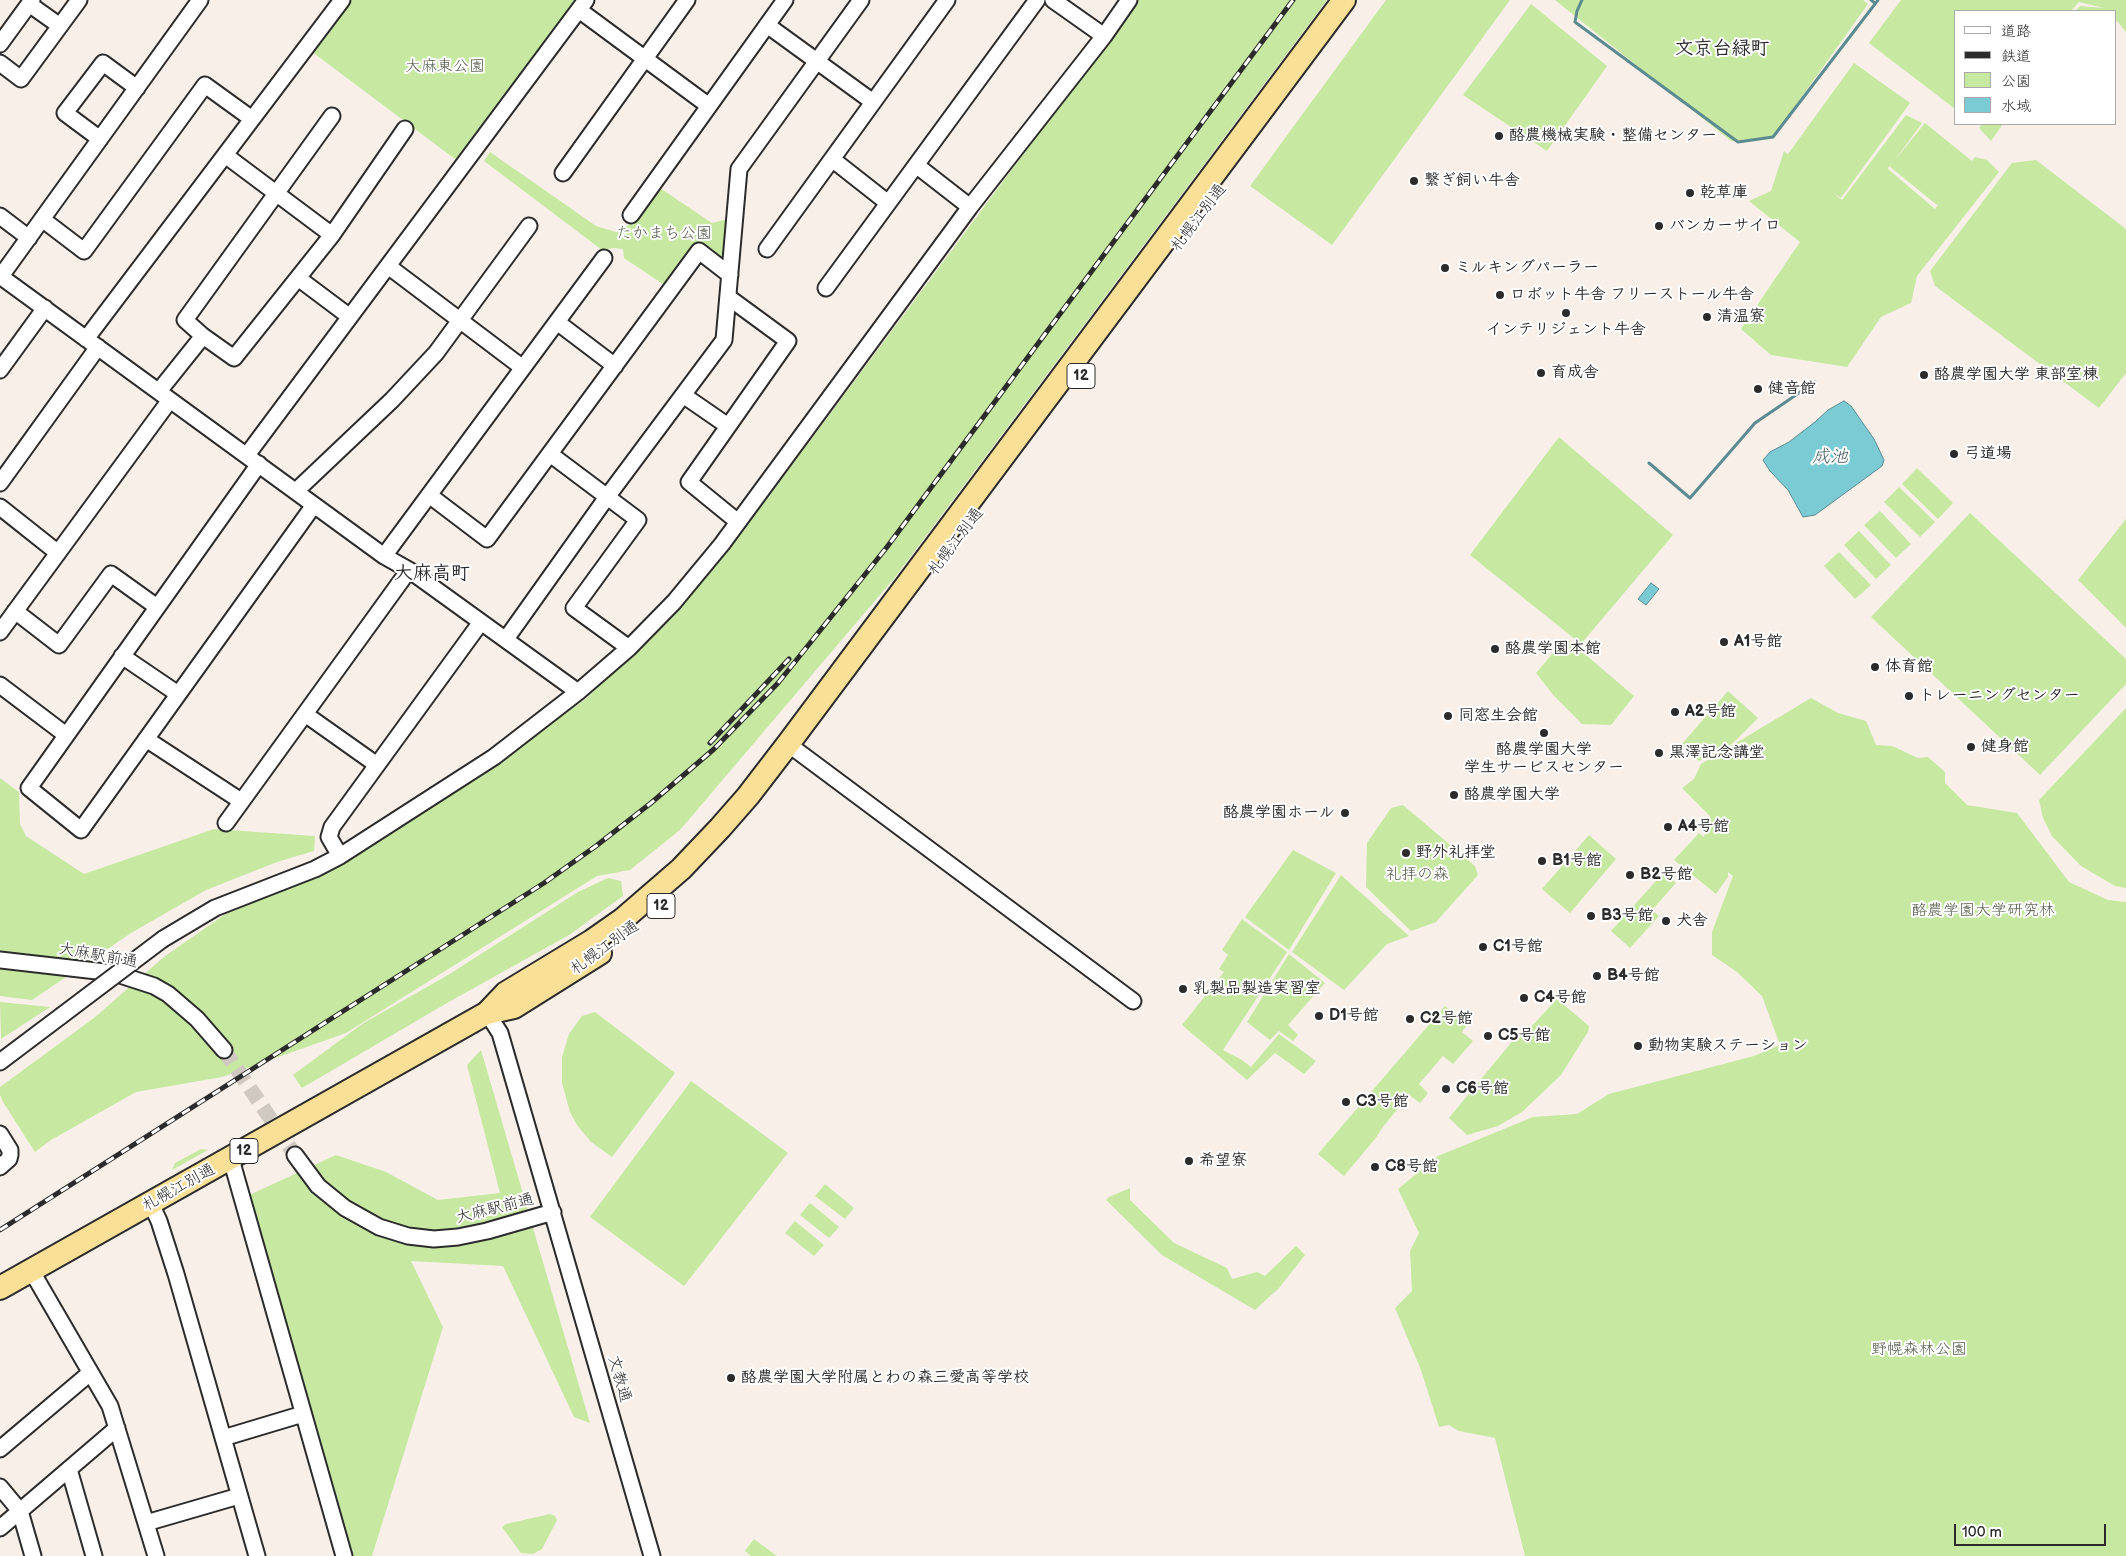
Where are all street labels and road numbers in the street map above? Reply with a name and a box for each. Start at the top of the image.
street label: 札幌江別通 [1167,180,1231,256]
road number: 12 [1067,364,1095,388]
street label: 札幌江別通 [924,504,988,580]
road number: 12 [647,894,675,918]
street label: 札幌江別通 [567,917,643,979]
street label: 大麻駅前通 [57,940,139,972]
road number: 12 [230,1138,258,1164]
street label: 札幌江別通 [139,1160,219,1216]
street label: 大麻駅前通 [454,1190,536,1228]
street label: 文教通 [603,1353,635,1405]

